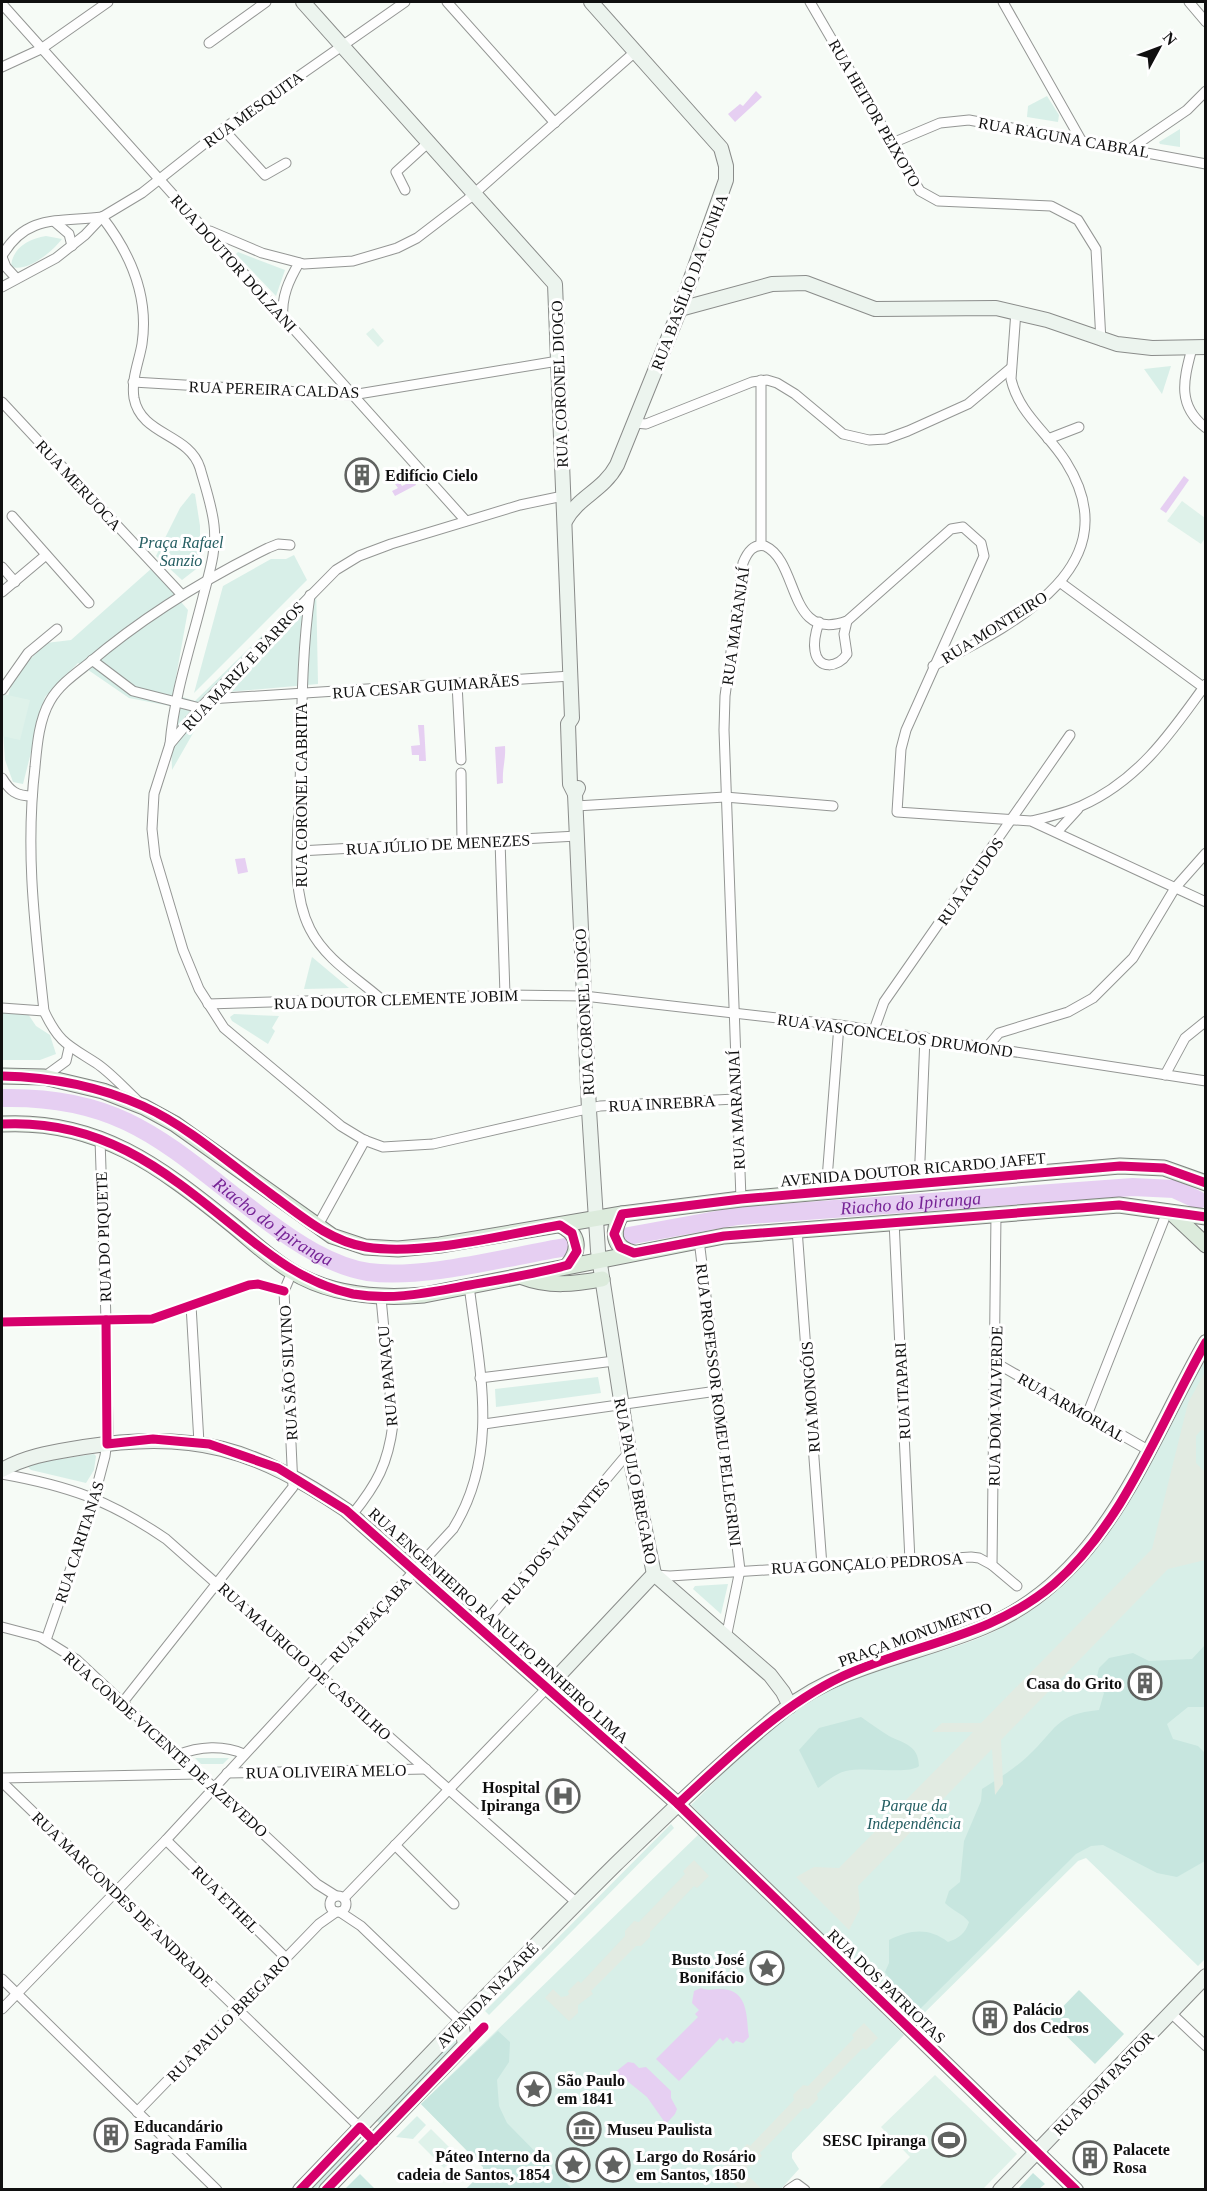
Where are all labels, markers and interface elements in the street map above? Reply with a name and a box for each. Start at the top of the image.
north arrow [1129,18,1189,78]
text: N [1160,29,1180,49]
street label: RUA HEITOR PEIXOTO [825,37,924,190]
street label: RUA MESQUITA [200,68,306,151]
street label: RUA RAGUNA CABRAL [977,114,1151,161]
street label: RUA DOUTOR DOLZANI [168,191,300,335]
street label: RUA BASÍLIO DA CUNHA [647,191,731,373]
street label: RUA CORONEL DIOGO [548,300,571,468]
street label: RUA PEREIRA CALDAS [188,378,360,401]
street label: RUA MERUOCA [33,437,125,534]
building icon: Edifício Cielo [344,457,380,493]
place label: Edifício Cielo [385,467,478,484]
park label: Praça Rafael Sanzio [138,534,224,569]
street label: RUA MARANJAÍ [718,566,752,686]
street label: RUA MONTEIRO [938,588,1050,667]
street label: RUA MARIZ E BARROS [179,598,308,734]
street label: RUA CESAR GUIMARÃES [332,671,520,702]
street label: RUA CORONEL CABRITA [293,702,310,887]
street label: RUA JÚLIO DE MENEZES [345,830,531,858]
street label: RUA AGUDOS [934,834,1007,928]
street label: RUA CORONEL DIOGO [572,928,597,1096]
street label: RUA DOUTOR CLEMENTE JOBIM [273,987,519,1012]
street label: RUA VASCONCELOS DRUMOND [776,1011,1014,1060]
street label: RUA MARANJAÍ [724,1050,748,1170]
street label: RUA INREBRA [608,1092,716,1115]
street label: AVENIDA DOUTOR RICARDO JAFET [780,1149,1047,1190]
street label: RUA DO PIQUETE [93,1171,114,1303]
water label: Riacho do Ipiranga [208,1172,336,1270]
water label: Riacho do Ipiranga [839,1188,982,1219]
street label: RUA PROFESSOR ROMEU PELLEGRINI [693,1263,744,1548]
street label: RUA SÃO SILVINO [276,1305,301,1441]
street label: RUA PANAÇU [375,1324,401,1427]
street label: RUA DOM VALVERDE [986,1326,1005,1486]
street label: RUA MONGÓIS [797,1341,823,1453]
street label: RUA ITAPARI [891,1342,914,1440]
street label: RUA ARMORIAL [1015,1370,1129,1445]
street label: RUA PAULO BREGARO [611,1396,660,1566]
street label: RUA DOS VIAJANTES [498,1475,613,1608]
street label: RUA CARITANAS [52,1479,107,1605]
street label: RUA ENGENHEIRO RANULFO PINHEIRO LIMA [365,1504,632,1747]
street label: RUA GONÇALO PEDROSA [771,1550,964,1578]
street label: RUA PEAÇABA [326,1572,416,1667]
street label: RUA MAURICIO DE CASTILHO [215,1579,394,1743]
street label: PRAÇA MONUMENTO [836,1599,995,1671]
street label: RUA CONDE VICENTE DE AZEVEDO [60,1648,271,1840]
building icon: Casa do Grito [1127,1665,1163,1701]
place label: Casa do Grito [1026,1675,1122,1692]
street label: RUA OLIVEIRA MELO [245,1762,407,1781]
hospital icon: Hospital Ipiranga [545,1778,581,1814]
place label: Hospital Ipiranga [480,1779,541,1815]
park label: Parque da Independência [866,1797,961,1833]
street label: RUA MARCONDES DE ANDRADE [29,1808,216,1990]
street label: RUA ETHEL [189,1862,263,1936]
street label: RUA DOS PATRIOTAS [824,1926,949,2047]
street label: AVENIDA NAZARÉ [432,1939,542,2051]
place icon: Busto José Bonifácio [749,1950,785,1986]
place label: Busto José Bonifácio [672,1951,744,1986]
street label: RUA PAULO BREGARO [163,1952,293,2085]
building icon: Palácio dos Cedros [972,2000,1008,2036]
place label: Palácio dos Cedros [1013,2001,1089,2036]
street label: RUA BOM PASTOR [1050,2028,1157,2139]
place icon: São Paulo em 1841 [516,2071,552,2107]
place label: São Paulo em 1841 [557,2072,625,2107]
museum icon: Museu Paulista [566,2111,602,2147]
building icon: Educandário Sagrada Família [93,2117,129,2153]
place label: Educandário Sagrada Família [134,2118,247,2154]
place label: Museu Paulista [607,2121,712,2138]
sports icon: SESC Ipiranga [931,2122,967,2158]
place label: SESC Ipiranga [822,2132,926,2150]
building icon: Palacete Rosa [1072,2140,1108,2176]
place label: Palacete Rosa [1113,2141,1170,2176]
place icon: Páteo Interno da cadeia de Santos, 1854 [555,2147,591,2183]
place icon: Largo do Rosário em Santos, 1850 [595,2147,631,2183]
place label: Páteo Interno da cadeia de Santos, 1854 [397,2148,550,2183]
place label: Largo do Rosário em Santos, 1850 [636,2148,756,2183]

